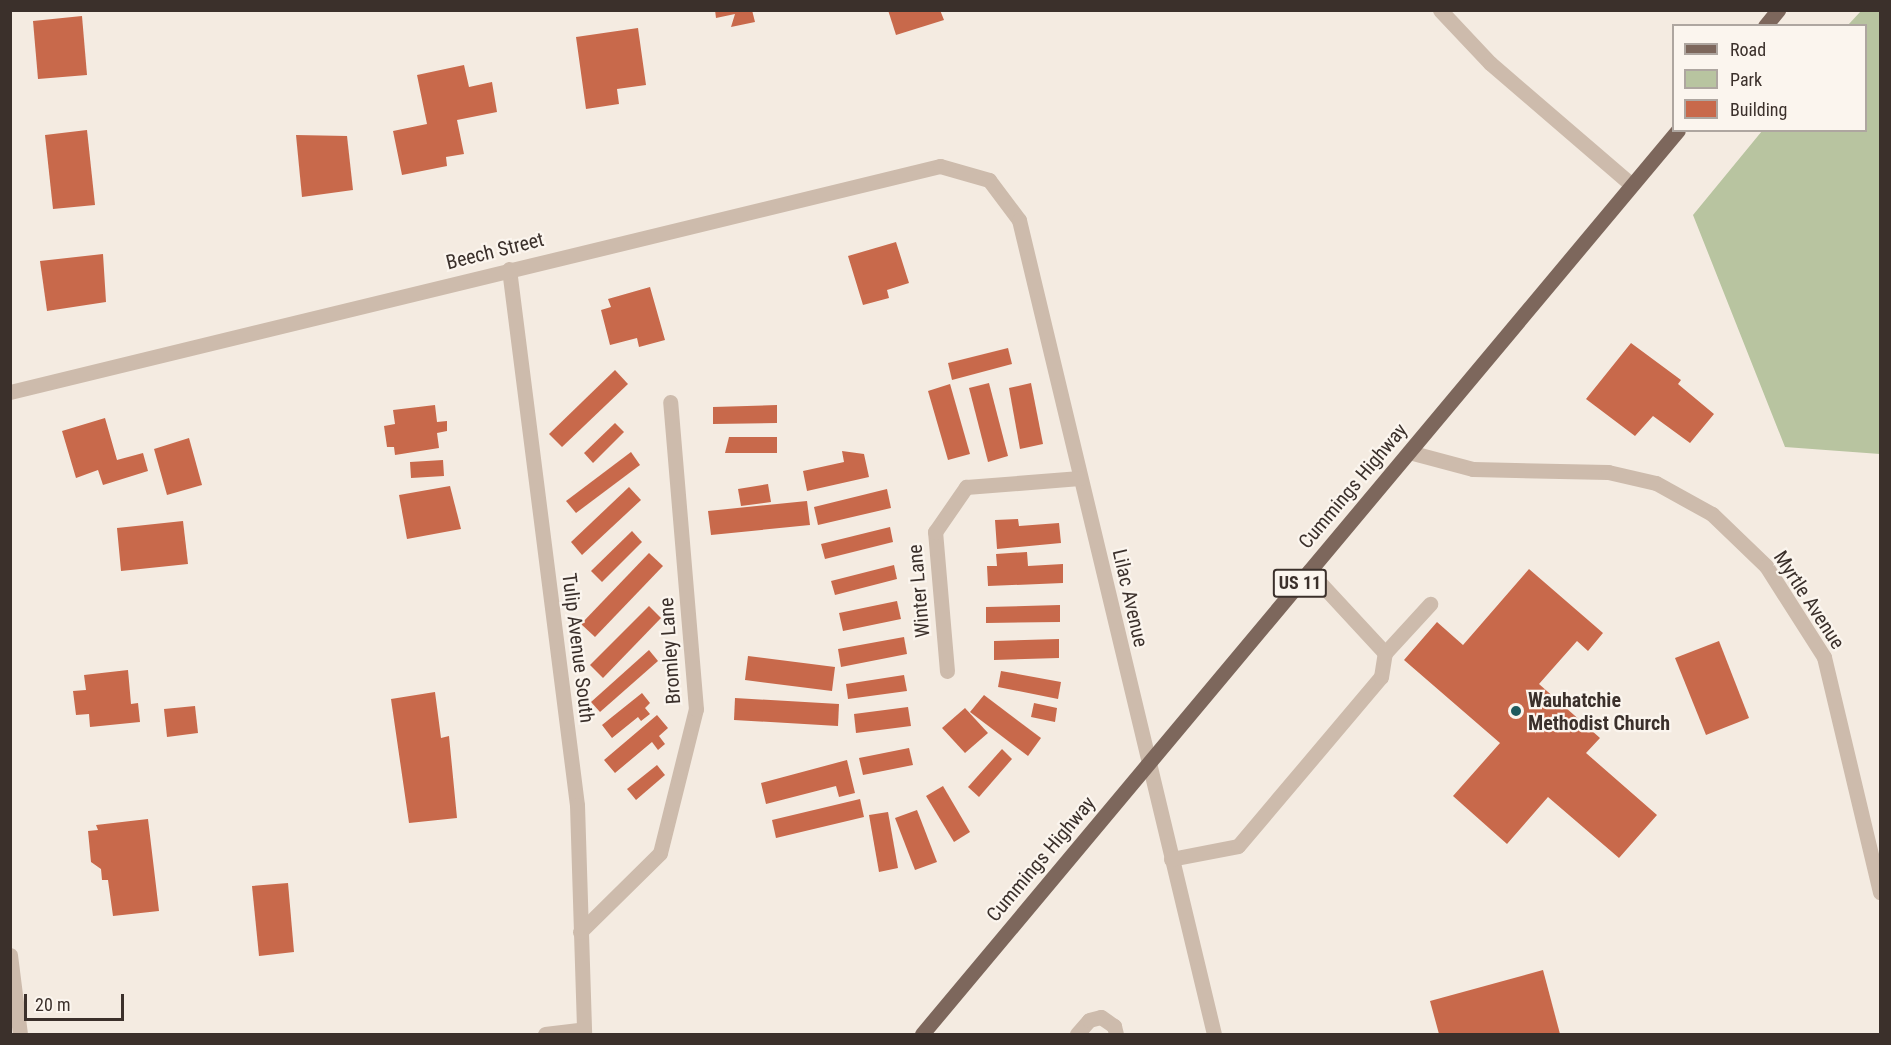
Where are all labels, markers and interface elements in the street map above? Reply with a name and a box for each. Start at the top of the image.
legend [1672,24,1867,132]
text: Road [1730,39,1766,60]
text: Park [1730,69,1762,90]
text: Building [1730,99,1787,120]
street label: Beech Street [444,227,546,275]
street label: Cummings Highway [1294,418,1412,554]
street label: Winter Lane [903,543,935,639]
street label: Myrtle Avenue [1768,546,1850,654]
street label: Lilac Avenue [1107,547,1153,649]
road number: US 11 [1272,568,1328,598]
street label: Tulip Avenue South [557,572,599,724]
street label: Bromley Lane [654,597,686,705]
place label: Wauhatchie Methodist Church [1528,688,1670,735]
marker: Wauhatchie Methodist Church [1509,704,1523,718]
street label: Cummings Highway [982,791,1100,927]
scale bar [27,982,128,1020]
text: 20 m [35,994,70,1015]

